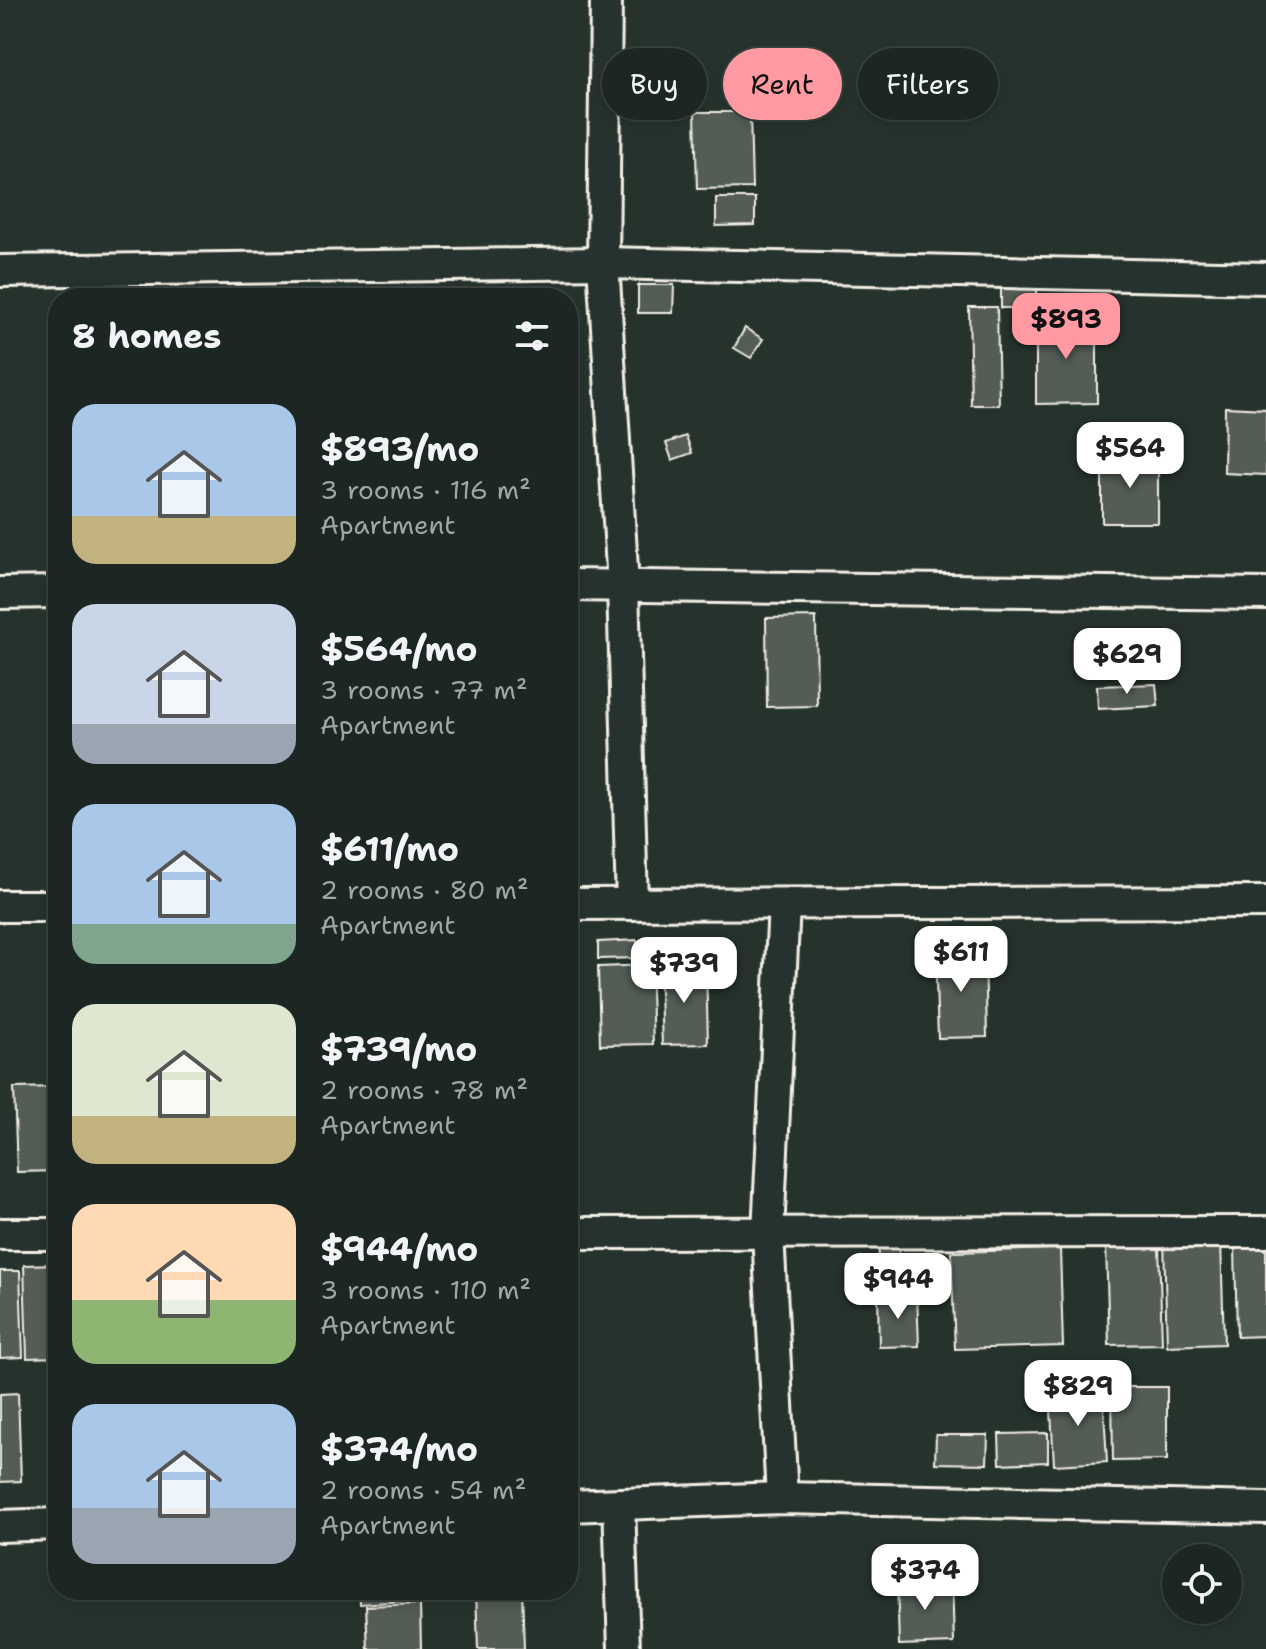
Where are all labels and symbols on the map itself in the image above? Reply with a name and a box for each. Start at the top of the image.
pin: $893 [1019,293,1113,361]
pin: $564 [1083,422,1177,490]
pin: $629 [1080,628,1174,696]
pin: $611 [914,926,1008,994]
pin: $739 [637,937,731,1005]
pin: $944 [851,1253,945,1321]
pin: $829 [1031,1360,1125,1428]
pin: $374 [878,1544,972,1612]

